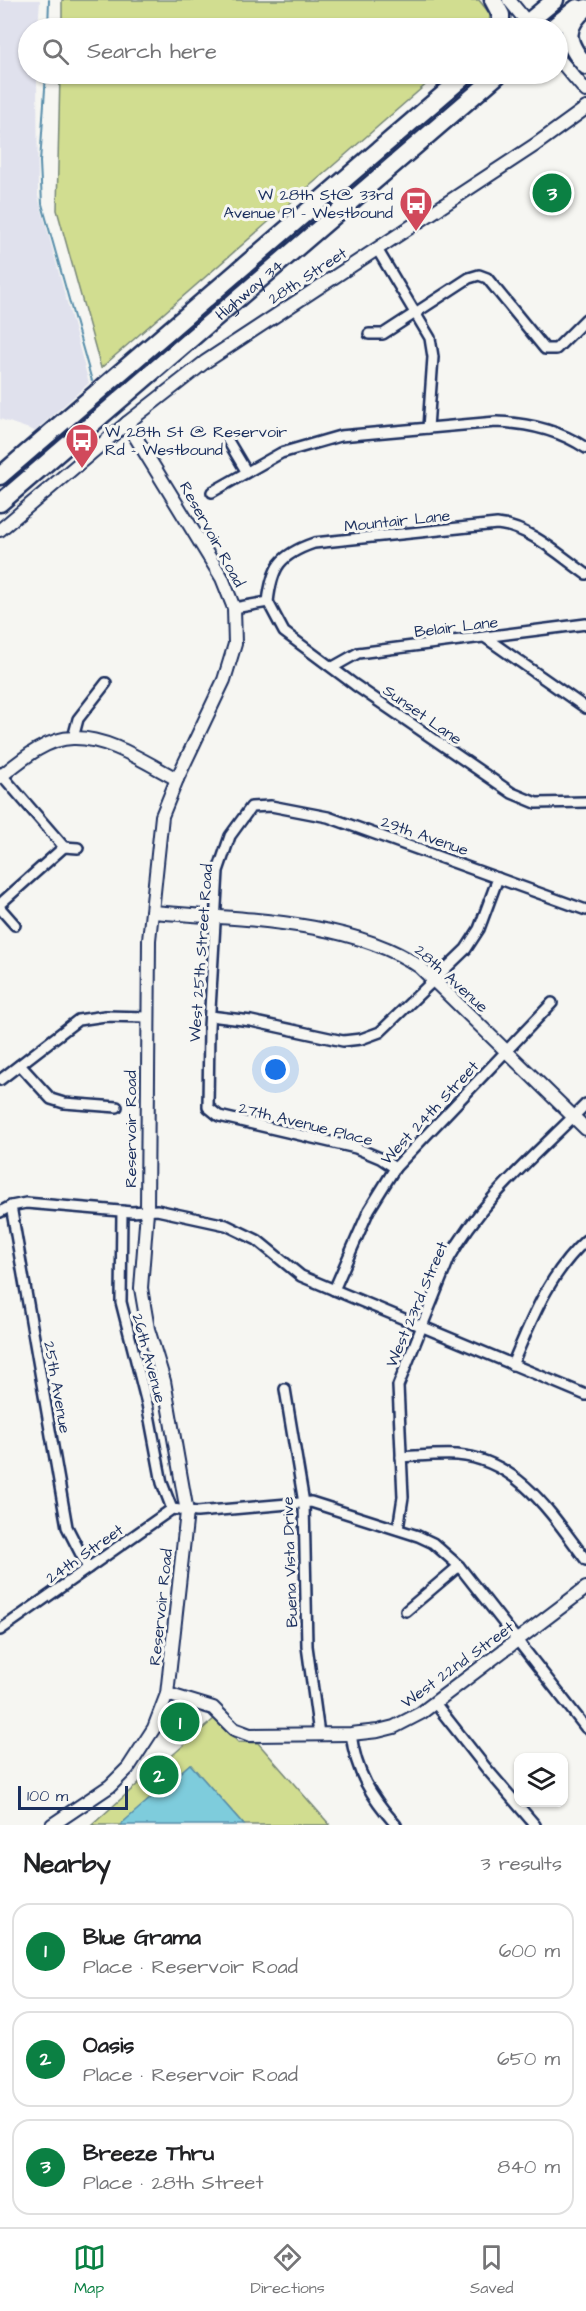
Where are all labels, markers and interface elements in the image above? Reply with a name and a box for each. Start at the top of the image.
search box [18,18,568,84]
icon: search [39,35,72,68]
text: Search here [87,36,217,67]
pin: 3 [532,170,572,216]
place label: W 28th St@ 33rd Avenue Pl - Westbound [224,184,393,224]
bus stop icon: W 28th St@ 33rd Avenue Pl - Westbound [398,185,434,232]
street label: 28th Street [264,242,352,309]
street label: Highway 34 [211,254,288,326]
place label: W 28th St @ Reservoir Rd - Westbound [105,421,287,461]
bus stop icon: W 28th St @ Reservoir Rd - Westbound [64,422,100,469]
street label: Reservoir Road [174,478,250,591]
street label: Mountair Lane [343,504,452,538]
street label: Belair Lane [413,611,500,643]
street label: Sunset Lane [379,679,467,750]
street label: 29th Avenue [378,811,472,861]
street label: West 25th Street Road [184,863,218,1043]
street label: 28th Avenue [410,940,493,1018]
your location [261,1055,290,1084]
street label: West 24th Street [376,1055,484,1169]
street label: Reservoir Road [120,1070,142,1188]
street label: 27th Avenue Place [236,1097,376,1151]
street label: West 23rd Street [380,1238,454,1371]
street label: 26th Avenue [127,1311,172,1406]
street label: 25th Avenue [38,1339,76,1435]
street label: Buena Vista Drive [277,1496,303,1628]
street label: 24th Street [41,1519,128,1589]
street label: Reservoir Road [144,1548,178,1667]
street label: West 22nd Street [397,1616,519,1713]
pin: 1 [160,1700,200,1744]
pin: 2 [140,1752,178,1798]
map controls [514,1753,568,1807]
button: layers [514,1753,568,1807]
scale bar [18,1783,128,1810]
text: 100 m [27,1785,68,1807]
text: Nearby [24,1846,111,1882]
text: 3 results [480,1850,562,1878]
text: Blue Grama [83,1922,201,1953]
text: 1 [44,1937,47,1965]
text: 600 m [499,1937,560,1965]
text: Place · Reservoir Road [83,1953,298,1981]
text: Oasis [83,2030,134,2061]
text: 2 [40,2045,51,2073]
text: 650 m [497,2045,560,2073]
text: Place · Reservoir Road [83,2061,298,2089]
text: Breeze Thru [83,2138,214,2169]
text: 3 [40,2153,51,2181]
text: 840 m [497,2153,560,2181]
text: Place · 28th Street [83,2169,264,2197]
tab: Map [73,2241,106,2299]
tab: Directions [251,2241,325,2299]
tab: Saved [470,2241,513,2299]

